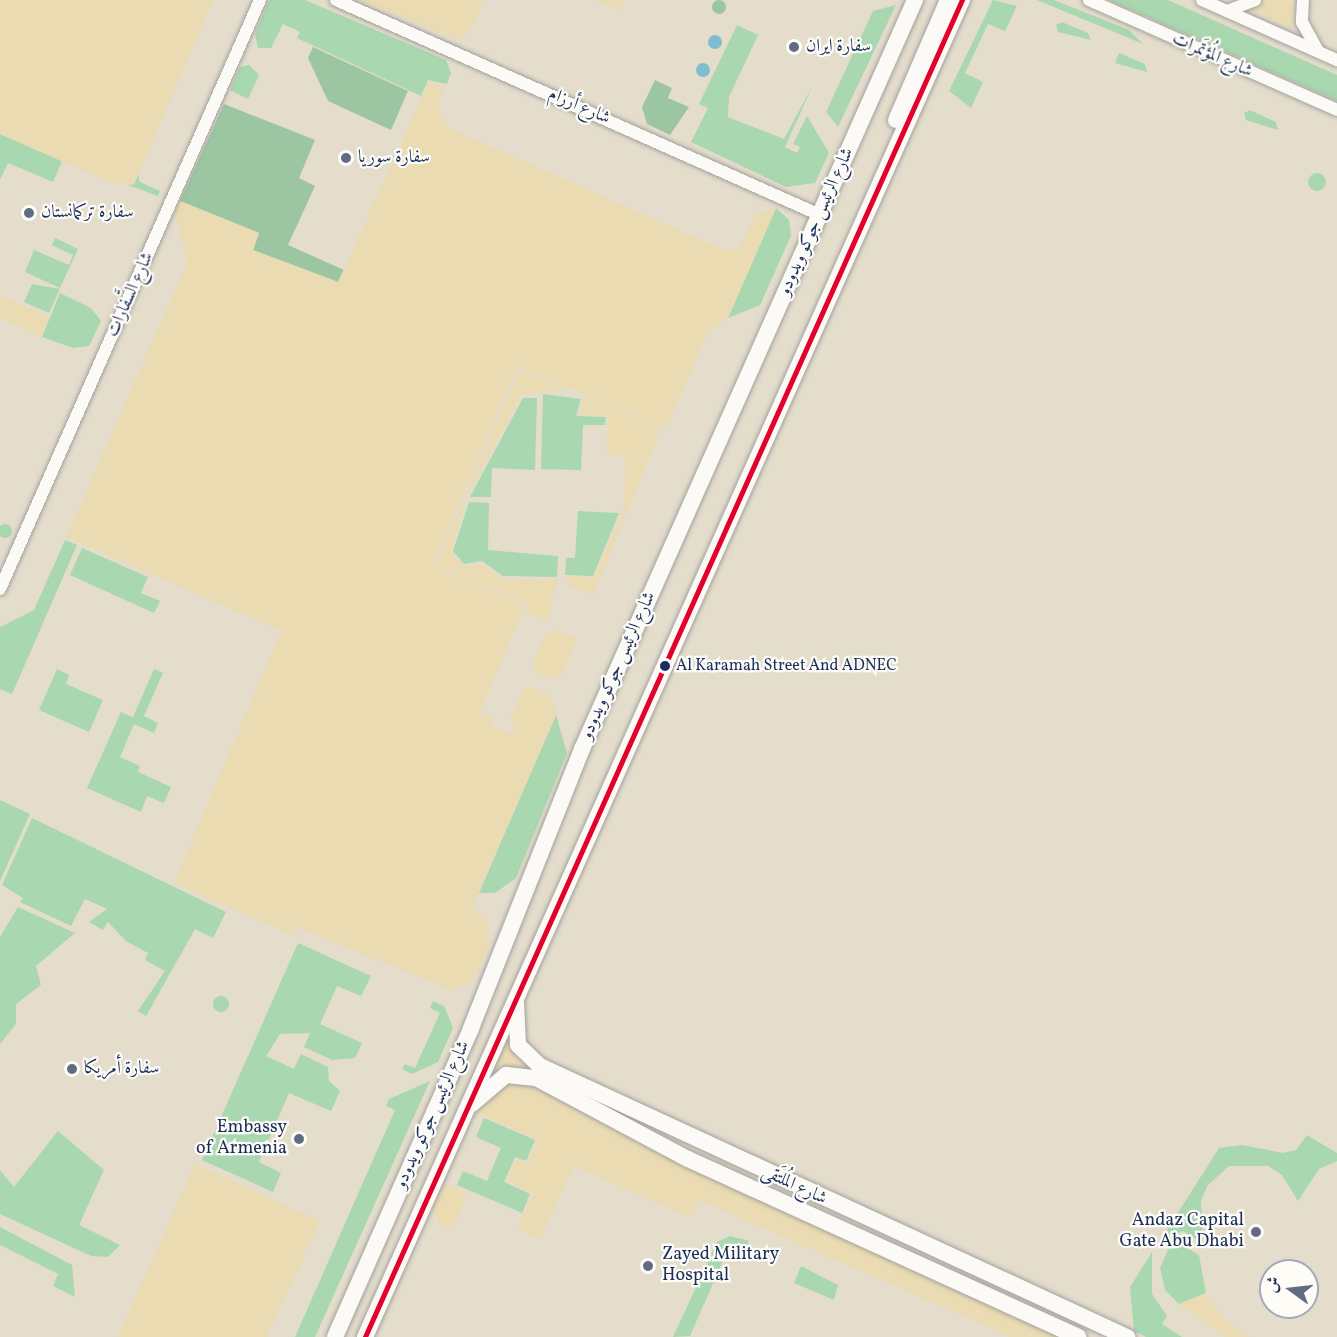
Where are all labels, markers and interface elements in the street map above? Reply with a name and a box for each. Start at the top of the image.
street label: شارع المُؤتَمرات [1168,29,1256,83]
place label: سفارة ايران [806,36,871,58]
marker: سفارة ايران [787,40,801,54]
street label: شارع أرزام [545,84,613,130]
street label: شارع الرئيس جوكو ويدودو [775,145,859,299]
place label: سفارة سوريا [358,147,430,169]
marker: سفارة سوريا [339,151,353,165]
place label: سفارة تركمانستان [41,202,134,224]
marker: سفارة تركمانستان [22,206,36,220]
street label: شارع السَّفارات [103,249,159,341]
street label: شارع الرئيس جوكو ويدودو [577,589,661,743]
place label: Al Karamah Street And ADNEC [676,656,897,676]
marker: Al Karamah Street And ADNEC [659,660,671,672]
street label: شارع الرئيس جوكو ويدودو [391,1038,475,1192]
place label: سفارة أمريكا [84,1058,159,1080]
marker: سفارة أمريكا [65,1062,79,1076]
place label: Embassy of Armenia [198,1118,287,1160]
marker: Embassy of Armenia [292,1132,306,1146]
street label: شارع المُلتَقى [758,1162,830,1210]
place label: Andaz Capital Gate Abu Dhabi [1120,1211,1244,1254]
marker: Andaz Capital Gate Abu Dhabi [1249,1225,1263,1239]
place label: Zayed Military Hospital [662,1245,779,1288]
marker: Zayed Military Hospital [639,1257,657,1275]
north arrow [1259,1259,1319,1319]
text: ش [1261,1274,1286,1295]

